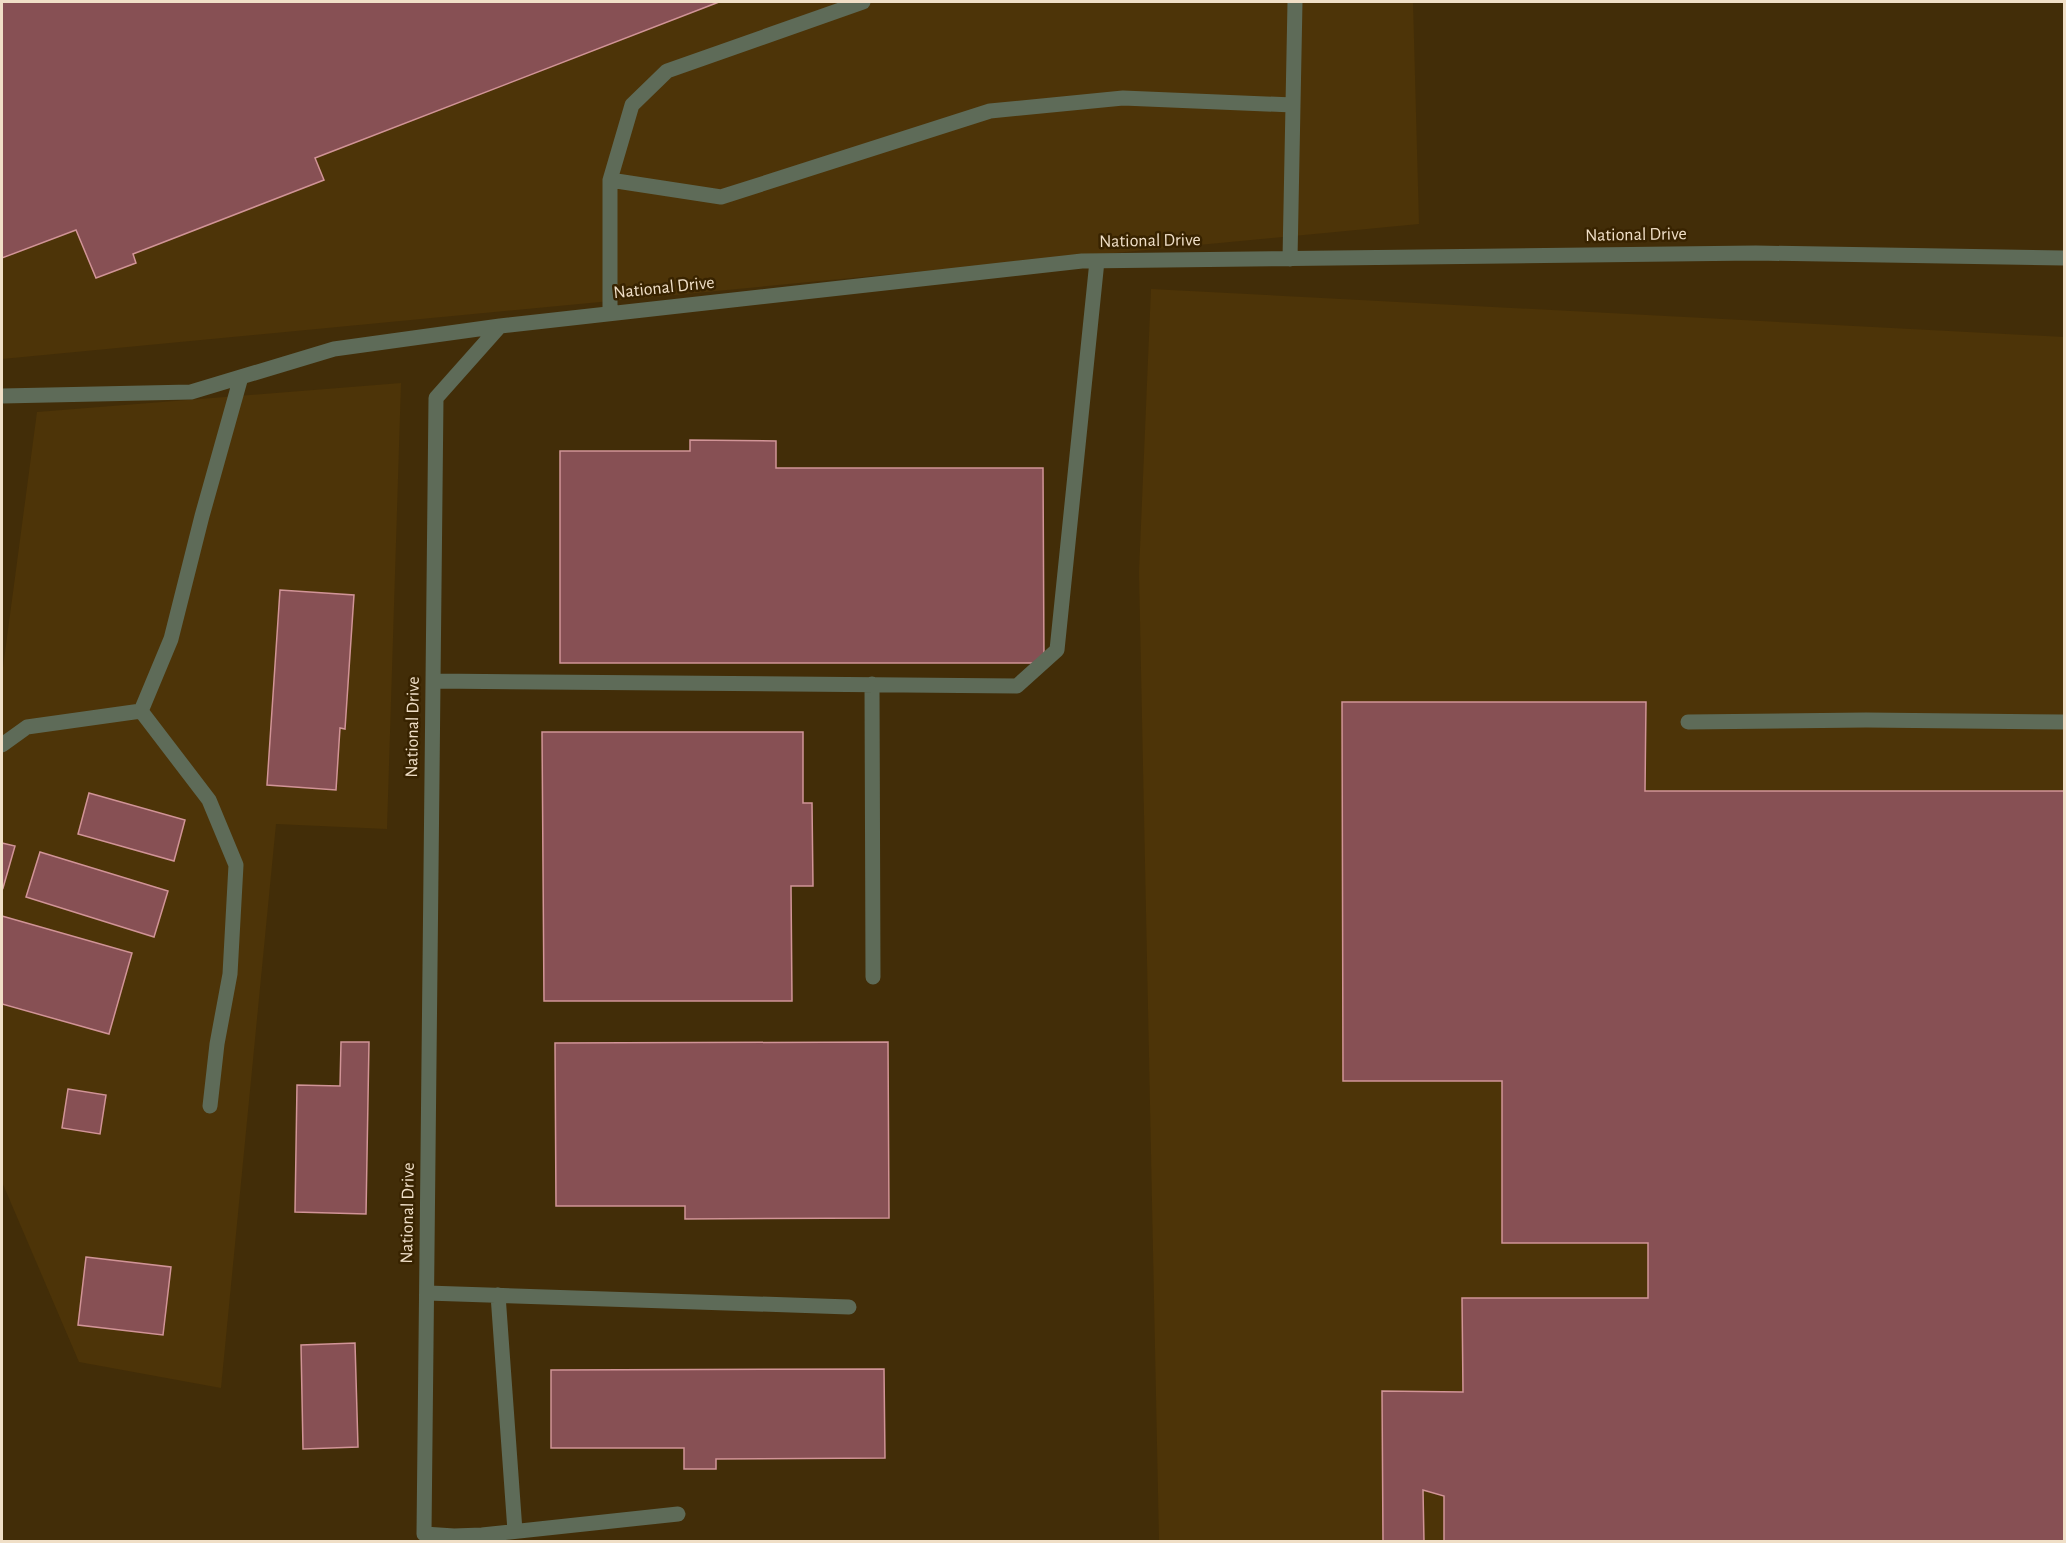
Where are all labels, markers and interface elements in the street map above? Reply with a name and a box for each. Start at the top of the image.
street label: National Drive [1585,225,1687,245]
street label: National Drive [1099,231,1201,251]
street label: National Drive [613,274,715,302]
street label: National Drive [403,676,423,778]
street label: National Drive [398,1162,418,1264]

